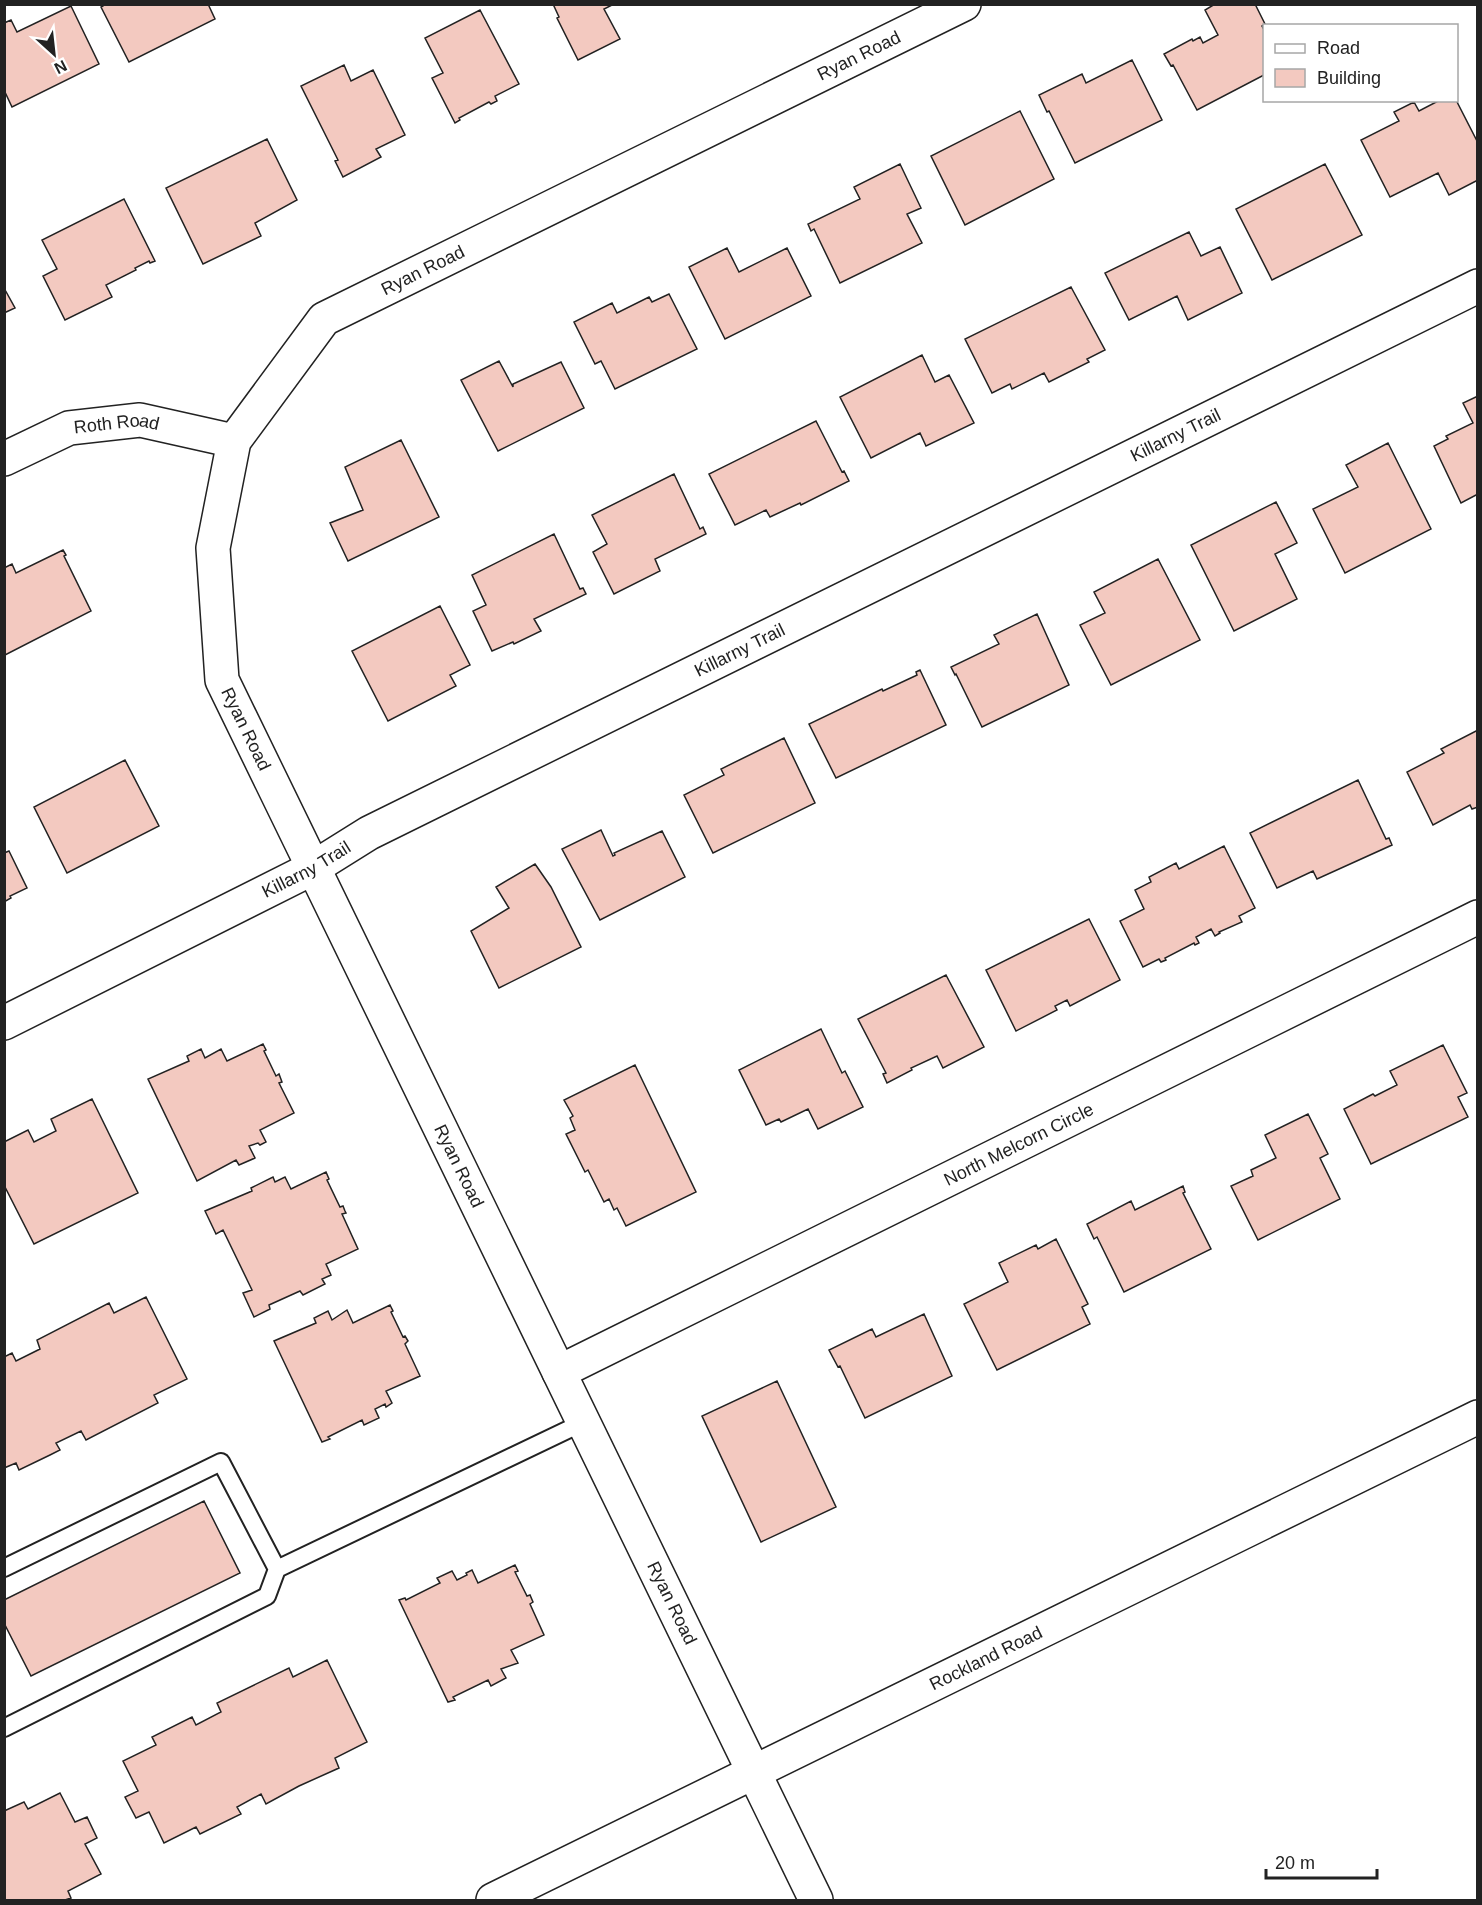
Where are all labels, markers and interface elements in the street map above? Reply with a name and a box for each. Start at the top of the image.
north arrow [24,24,84,84]
legend [1263,24,1458,102]
street label: Ryan Road [814,27,904,85]
text: Road [1317,38,1360,58]
text: N [52,57,70,77]
text: Building [1317,68,1381,88]
street label: Ryan Road [378,242,468,299]
street label: Killarny Trail [1127,405,1224,466]
street label: Roth Road [73,410,161,437]
street label: Killarny Trail [691,620,788,681]
street label: Ryan Road [217,684,275,774]
street label: Killarny Trail [259,837,354,902]
street label: North Melcorn Circle [941,1099,1097,1190]
street label: Ryan Road [430,1121,488,1211]
street label: Ryan Road [643,1558,701,1648]
street label: Rockland Road [926,1622,1046,1694]
scale bar [1266,1842,1377,1880]
text: 20 m [1275,1853,1315,1873]

